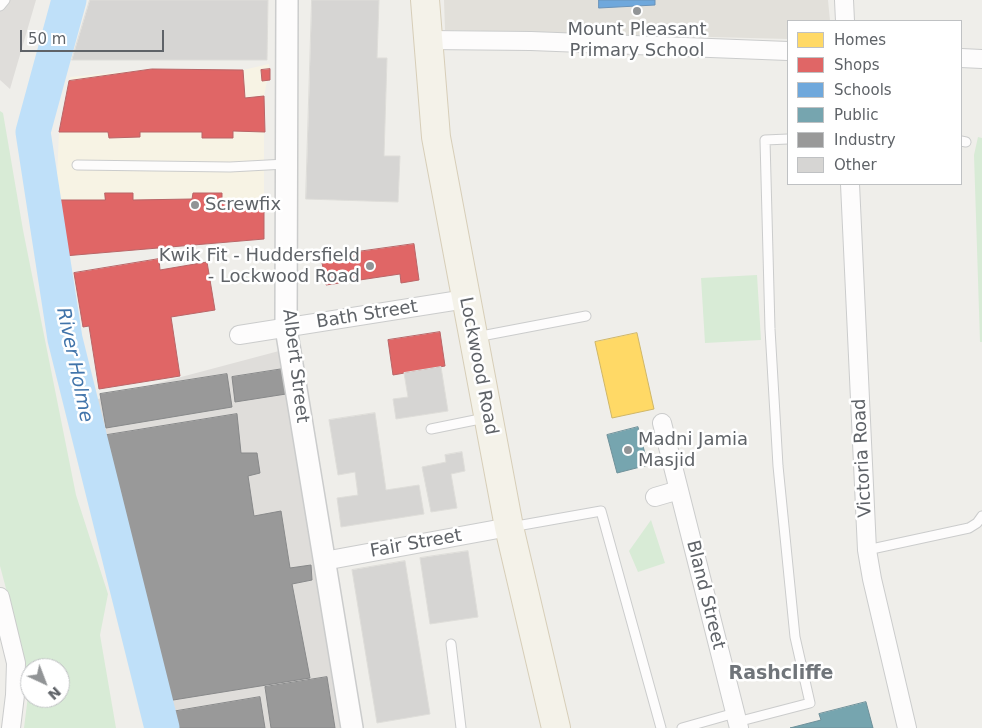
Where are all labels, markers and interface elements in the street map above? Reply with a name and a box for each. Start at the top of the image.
marker: Mount Pleasant Primary School [631,5,643,17]
place label: Mount Pleasant Primary School [568,19,706,62]
scale bar [22,20,166,52]
legend [787,20,962,185]
text: 50 m [28,30,66,48]
text: Homes [834,31,886,49]
text: Shops [834,56,880,74]
text: Schools [834,81,892,99]
text: Public [834,106,878,124]
text: Industry [834,131,896,149]
text: Other [834,156,877,174]
place label: Screwfix [205,194,281,216]
marker: Screwfix [189,199,201,211]
place label: Kwik Fit - Huddersfield - Lockwood Road [159,245,360,288]
marker: Kwik Fit - Huddersfield - Lockwood Road [364,260,376,272]
street label: Lockwood Road [454,295,502,437]
street label: Bath Street [315,296,419,334]
water label: River Holme [51,306,97,424]
street label: Albert Street [277,308,313,424]
street label: Victoria Road [849,398,877,518]
place label: Madni Jamia Masjid [638,429,748,472]
marker: Madni Jamia Masjid [622,444,634,456]
street label: Fair Street [369,525,463,563]
street label: Bland Street [681,538,729,652]
north arrow [20,658,70,708]
district label: Rashcliffe [729,663,833,685]
text: N [45,683,64,703]

